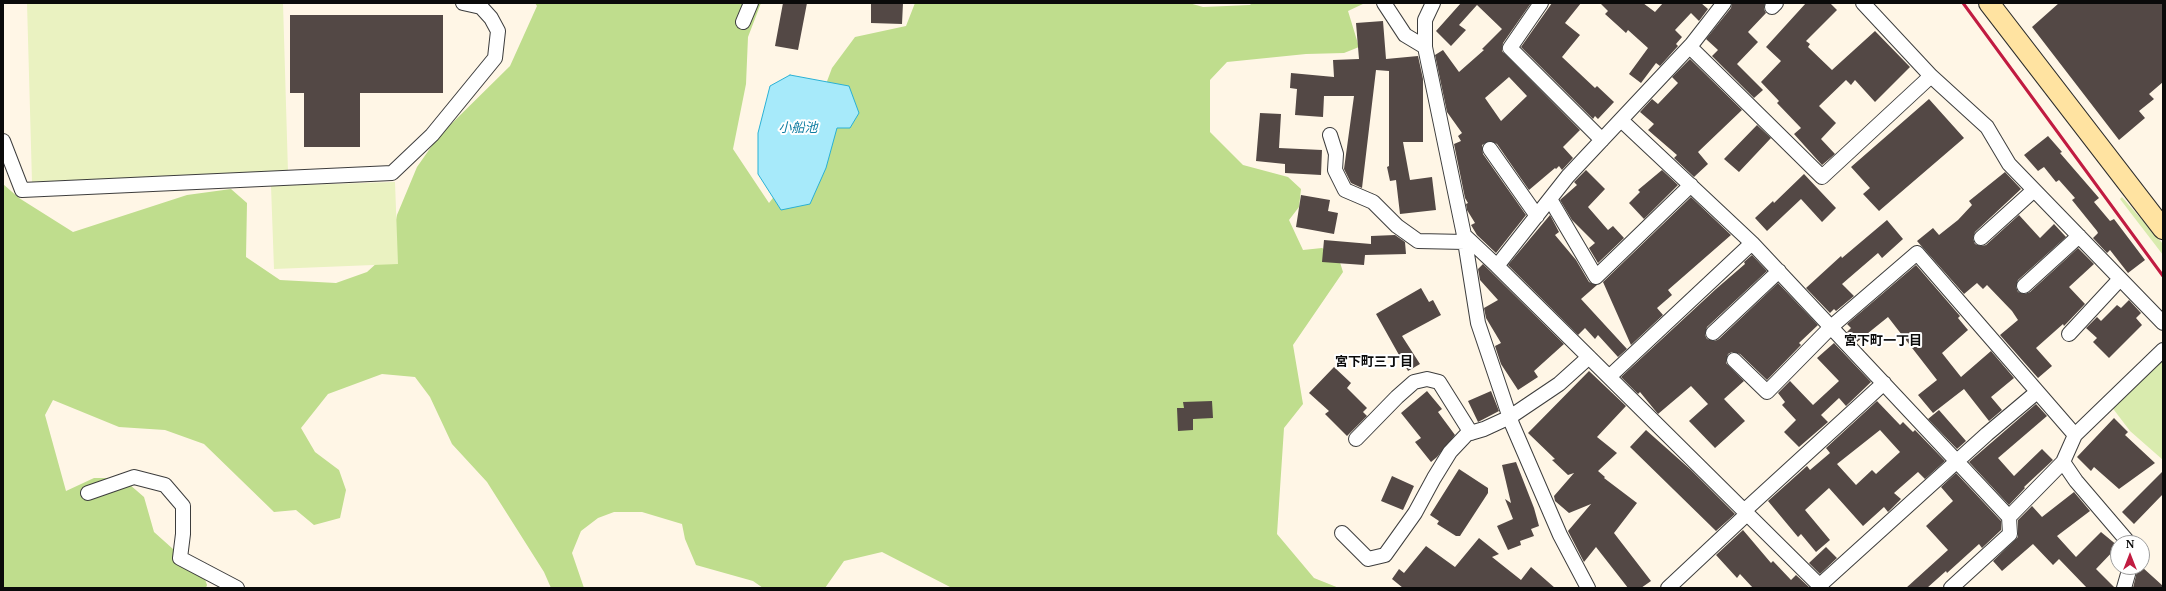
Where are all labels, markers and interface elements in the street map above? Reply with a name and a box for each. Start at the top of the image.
water label: 小船池 [779,120,817,136]
district label: 宮下町一丁目 [1844,333,1922,349]
district label: 宮下町三丁目 [1335,354,1413,370]
north arrow [2110,535,2150,575]
text: N [2126,536,2134,551]

